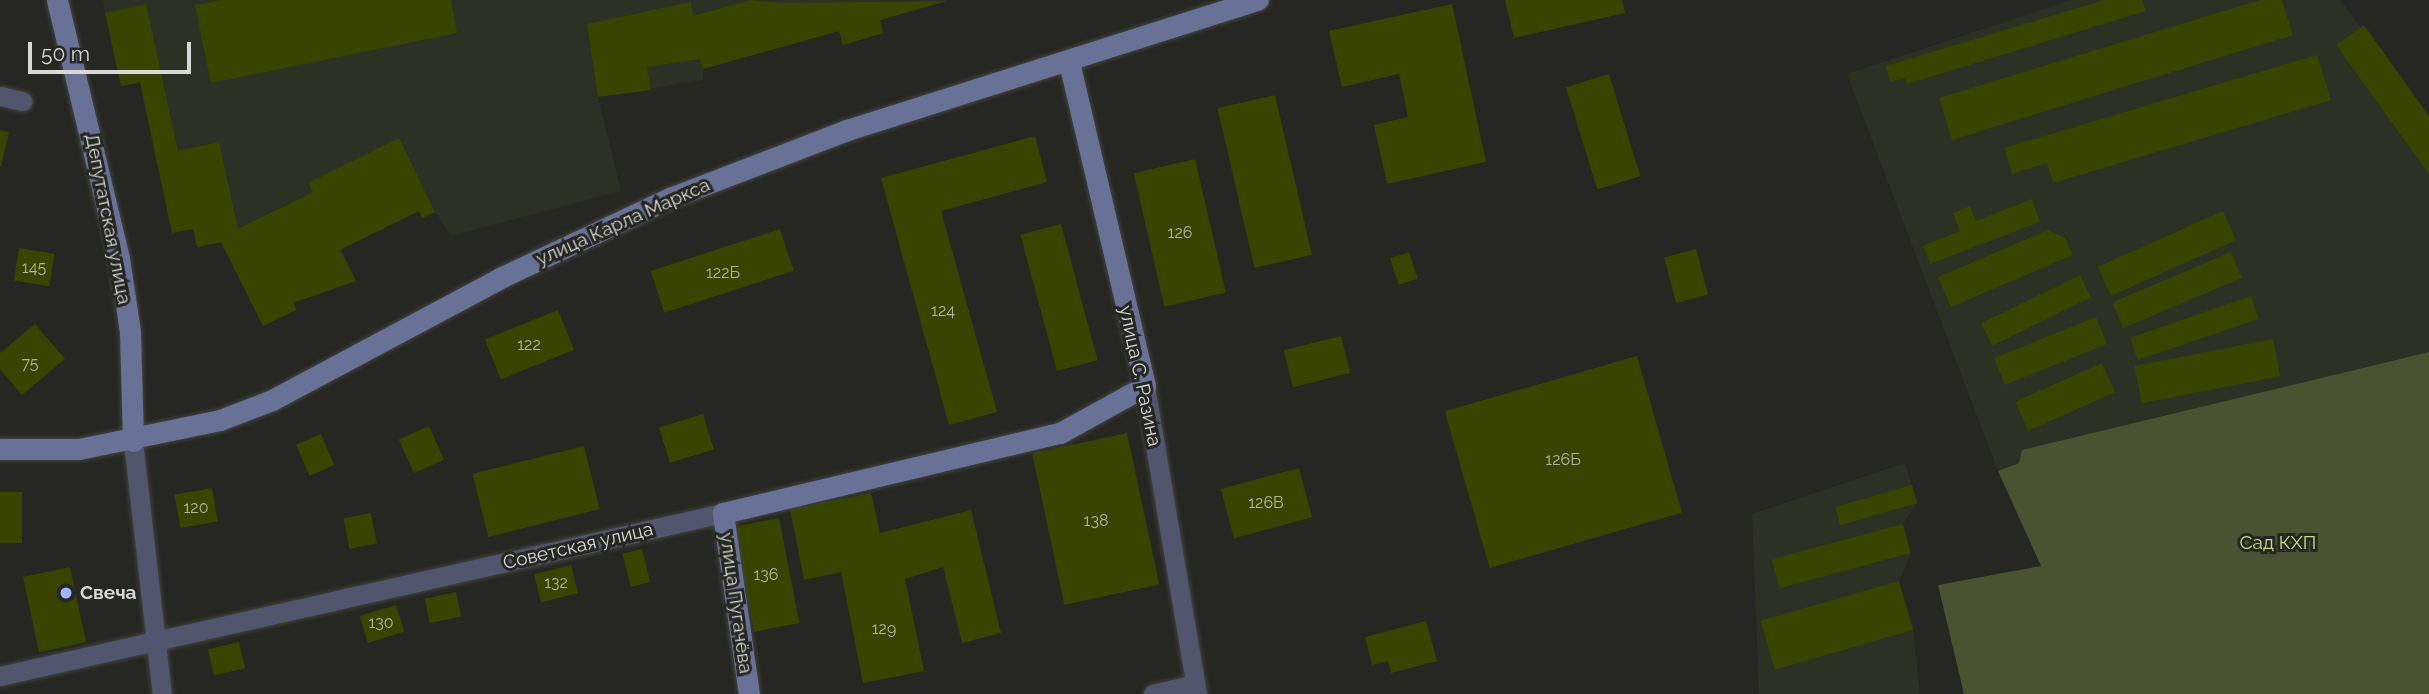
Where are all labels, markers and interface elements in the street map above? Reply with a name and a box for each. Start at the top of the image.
scale bar [32,28,194,72]
text: 50 m [41,41,90,66]
street label: Депутатская улица [80,132,136,306]
street label: улица Карла Маркса [533,173,713,271]
house number: 126 [1168,223,1192,243]
house number: 145 [22,258,46,278]
house number: 122Б [706,263,740,283]
house number: 124 [931,301,955,321]
street label: улица С. Разина [1114,303,1166,449]
house number: 122 [517,335,541,355]
house number: 75 [21,354,39,374]
house number: 126Б [1545,450,1581,470]
house number: 126В [1248,493,1284,513]
house number: 120 [184,498,208,518]
house number: 138 [1084,511,1108,531]
street label: Советская улица [501,518,655,574]
street label: улица Пугачёва [715,531,757,675]
park label: Сад КХП [2240,532,2316,554]
house number: 136 [753,565,779,585]
house number: 132 [544,573,568,593]
place label: Свеча [80,582,137,604]
marker: Свеча [58,585,74,601]
house number: 130 [368,613,394,633]
house number: 129 [872,619,896,639]

